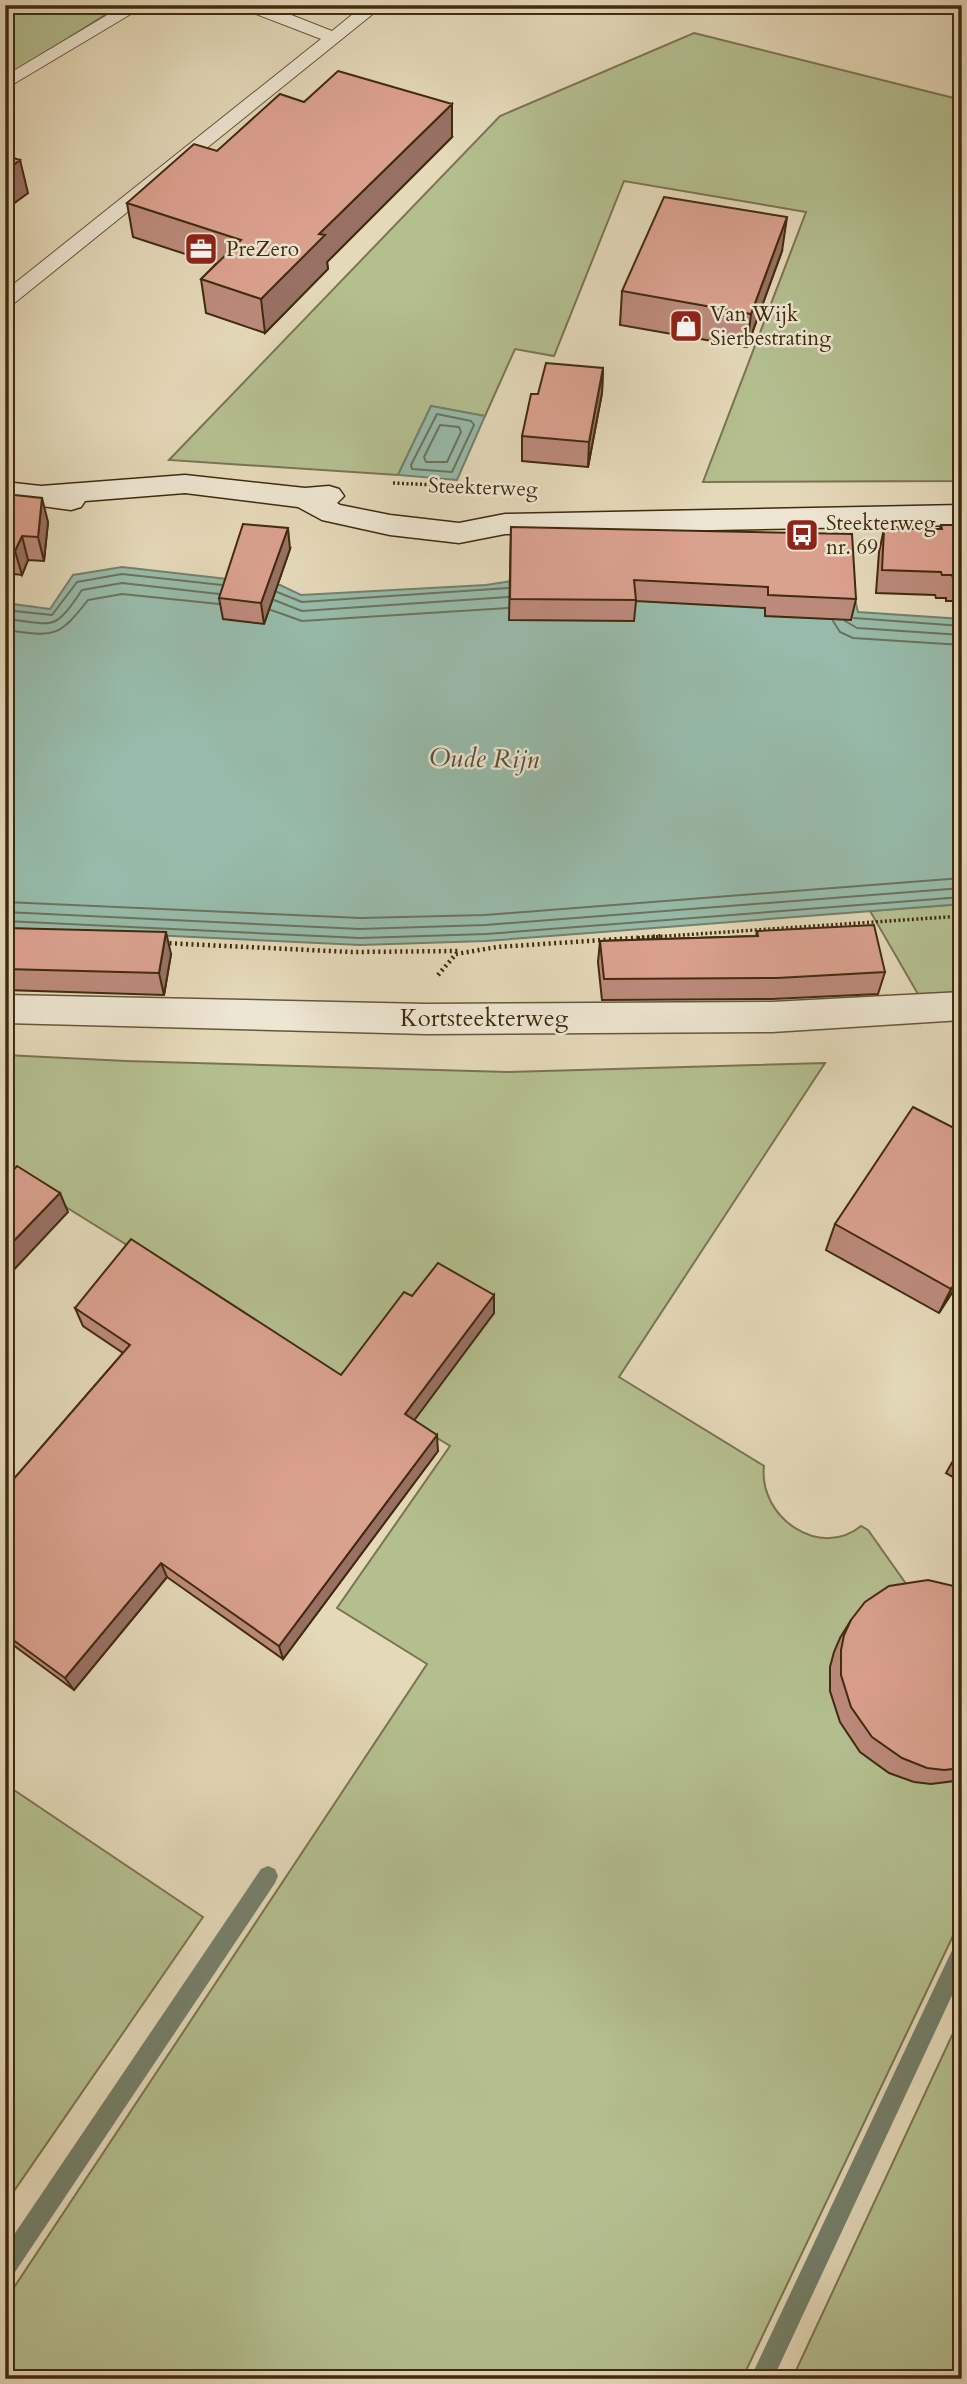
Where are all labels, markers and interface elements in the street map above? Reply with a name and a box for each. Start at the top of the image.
office icon: PreZero [182,230,220,268]
place label: PreZero [226,235,299,264]
place label: Van Wijk Sierbestrating [710,300,831,353]
shop icon: Van Wijk Sierbestrating [667,307,705,345]
street label: Steekterweg [428,471,538,504]
place label: Steekterweg nr. 69 [826,509,936,562]
bus stop icon: Steekterweg nr. 69 [783,516,821,554]
water label: Oude Rijn [429,740,540,777]
street label: Kortsteekterweg [400,1002,569,1035]

